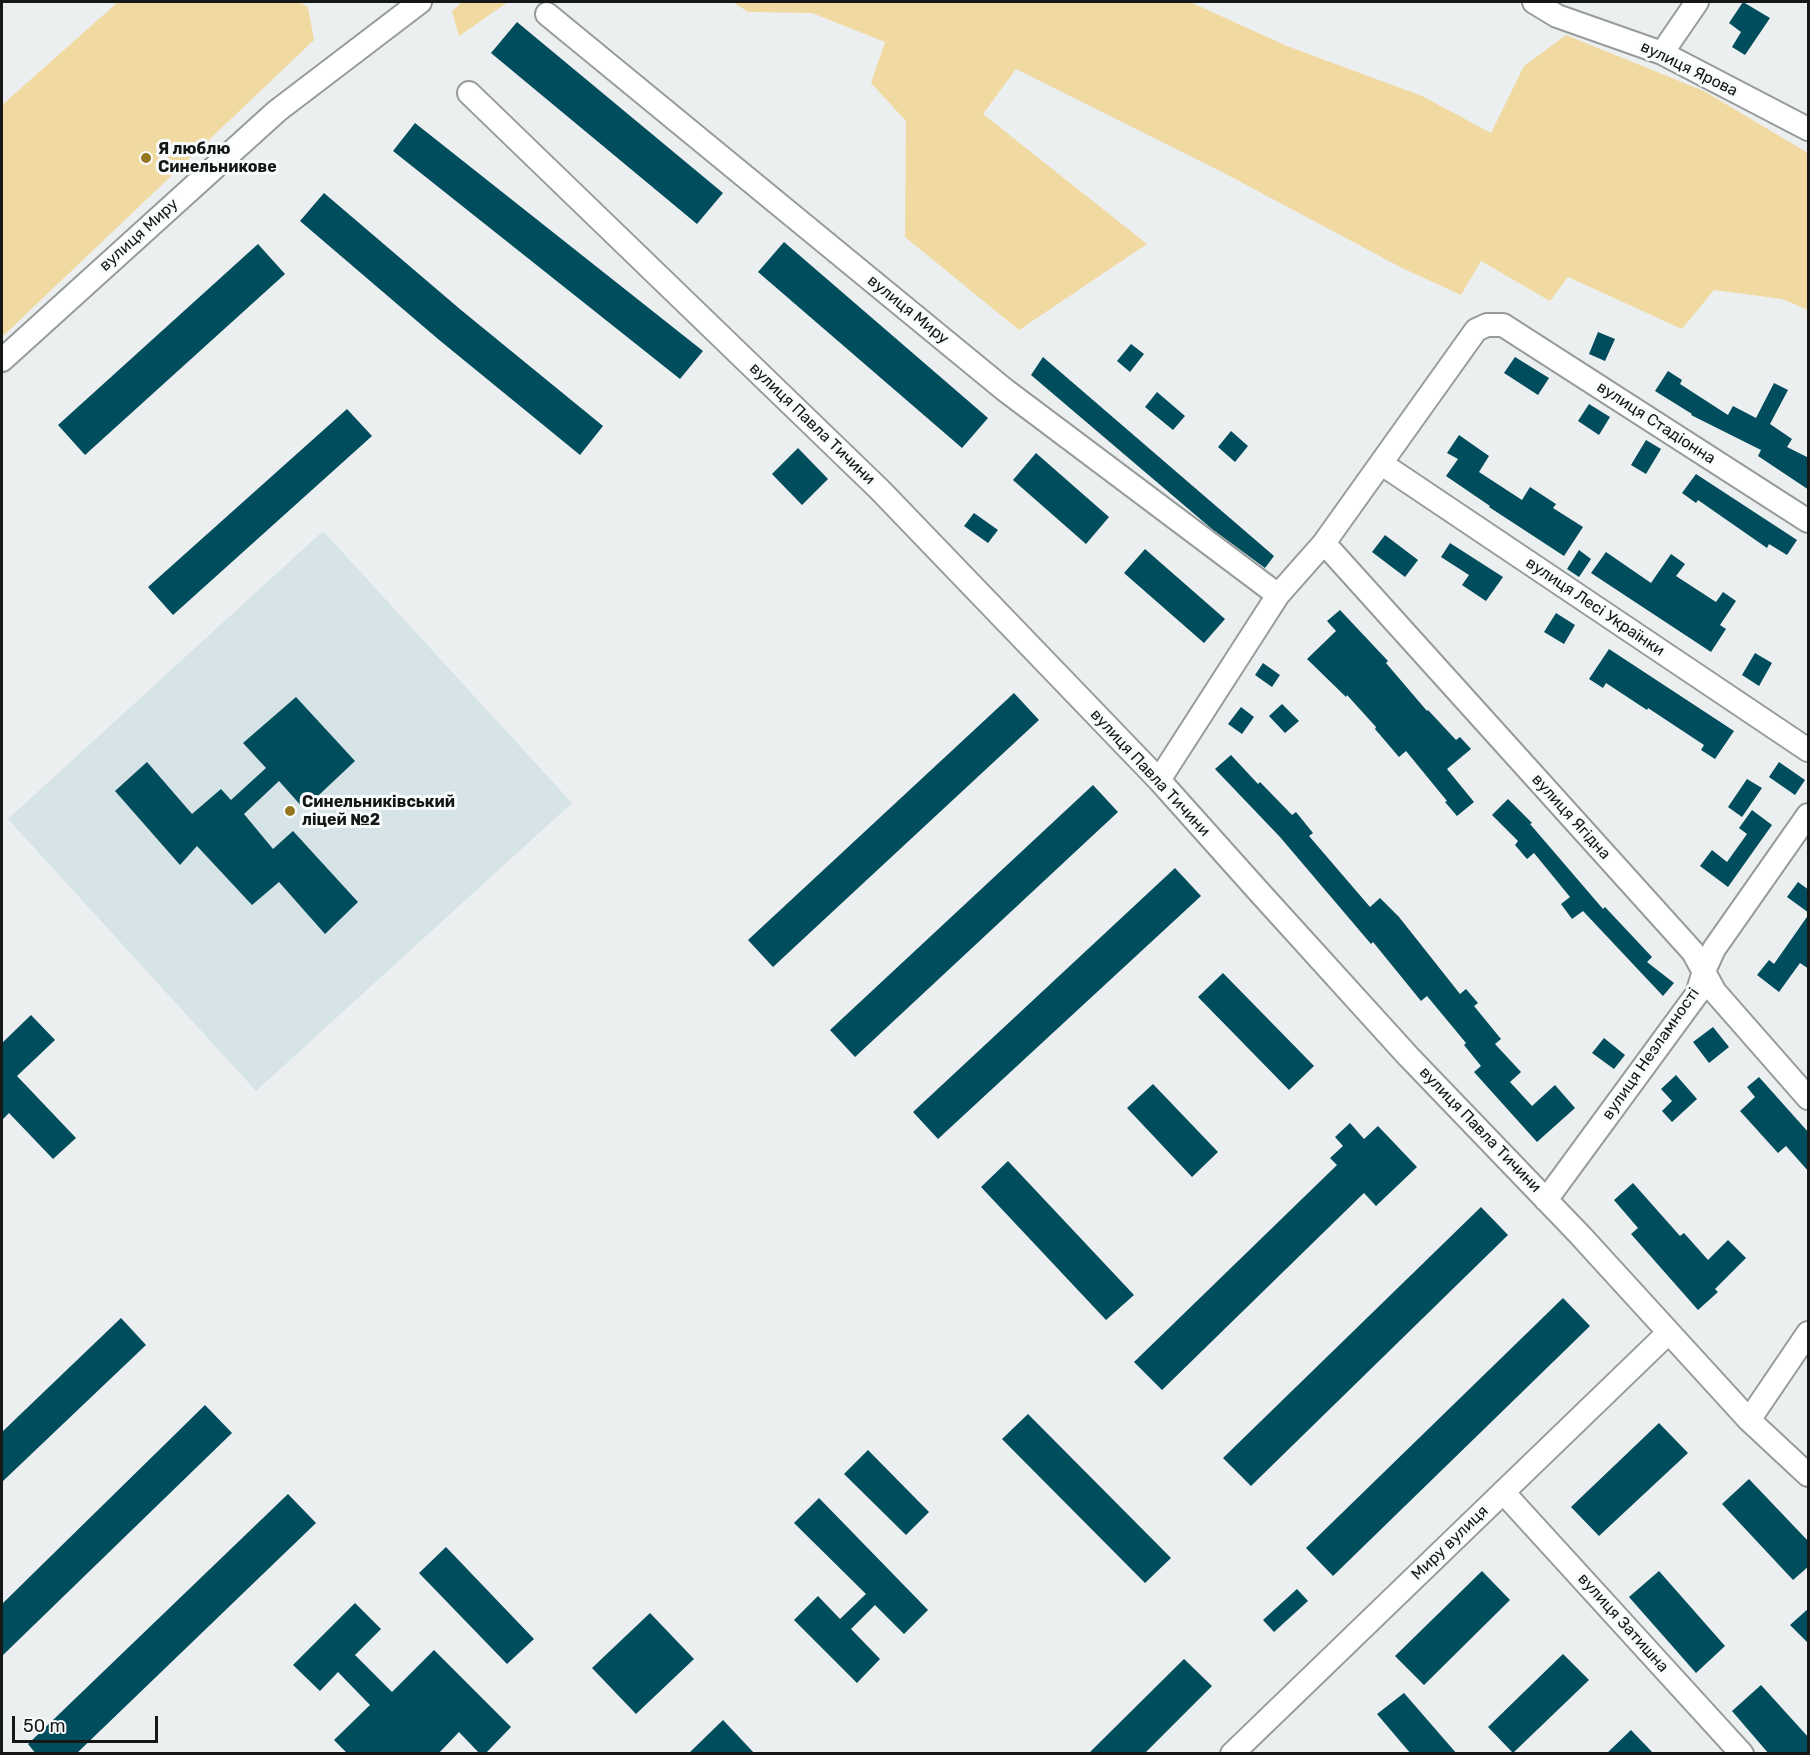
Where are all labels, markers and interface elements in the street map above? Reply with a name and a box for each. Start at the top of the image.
street label: вулиця Ярова [1637,37,1741,101]
place label: Я люблю Синельникове [158,139,277,177]
marker: Я люблю Синельникове [139,151,153,165]
street label: вулиця Миру [96,195,182,275]
street label: вулиця Миру [863,271,953,349]
street label: вулиця Павла Тичини [745,359,879,489]
street label: вулиця Стадіонна [1593,378,1719,468]
street label: вулиця Лесі Українки [1522,553,1668,661]
street label: вулиця Павла Тичини [1086,705,1214,841]
street label: вулиця Ягідна [1528,770,1614,864]
place label: Синельниківський ліцей №2 [302,792,455,830]
marker: Синельниківський ліцей №2 [283,804,297,818]
street label: вулиця Незламності [1598,985,1704,1123]
street label: вулиця Павла Тичини [1415,1063,1545,1197]
street label: Миру вулиця [1408,1502,1492,1584]
street label: вулиця Затишна [1573,1570,1673,1676]
scale bar [15,1704,160,1742]
text: 50 m [23,1715,66,1737]

